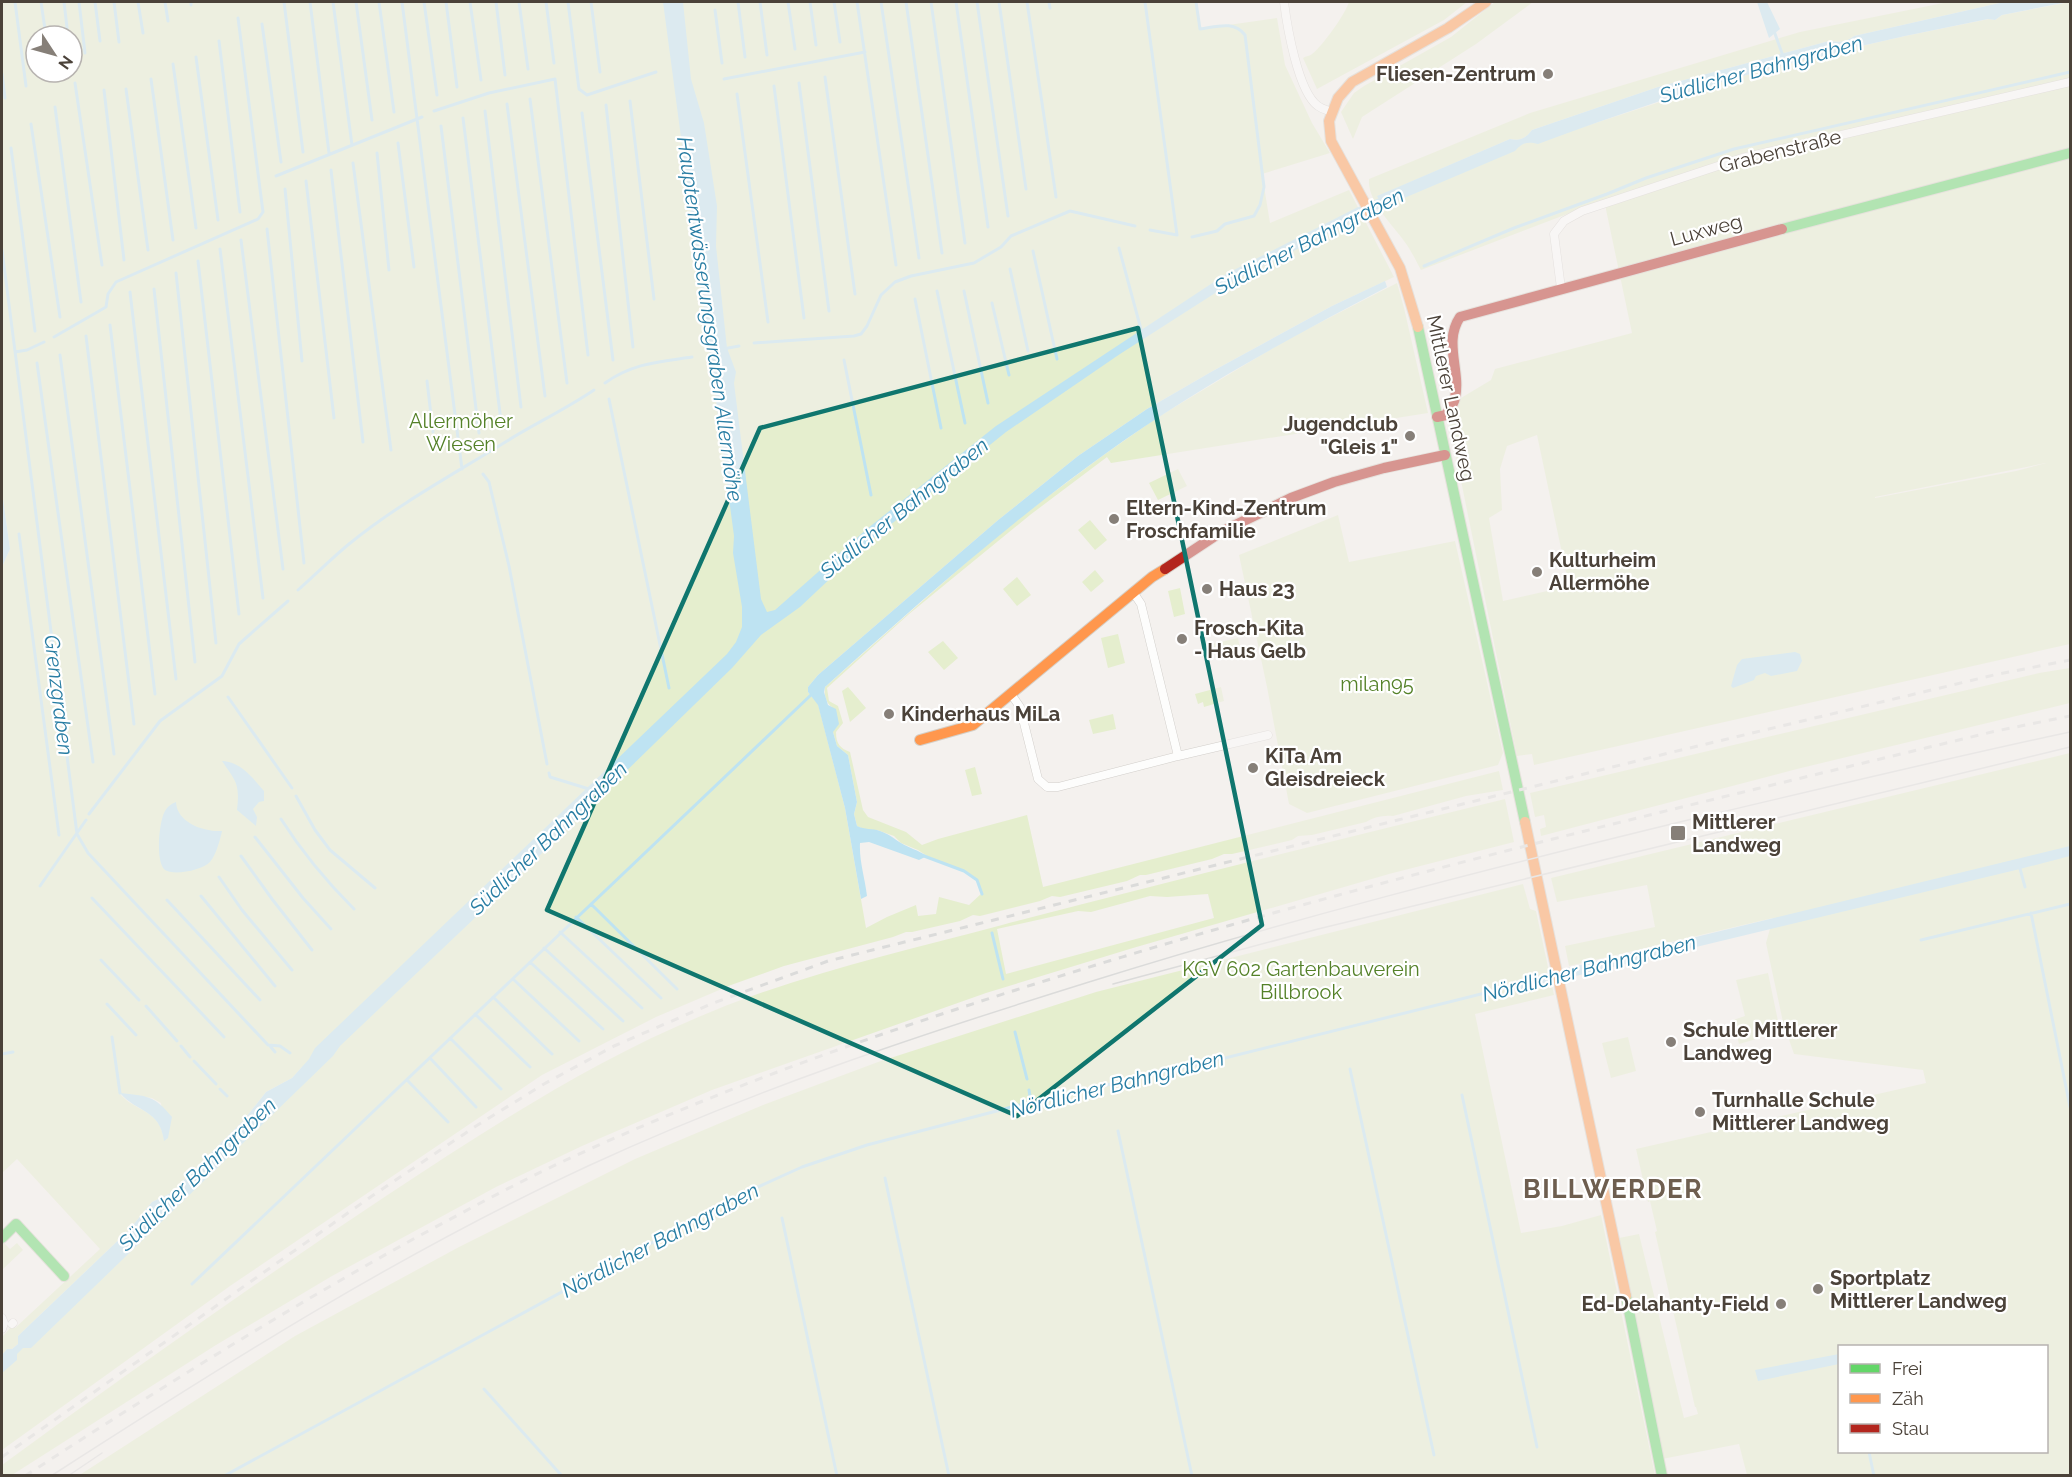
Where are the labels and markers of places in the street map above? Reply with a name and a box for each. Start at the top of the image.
place label: Fliesen-Zentrum [1376,62,1536,86]
marker: Fliesen-Zentrum [1541,67,1555,81]
place label: Jugendclub "Gleis 1" [1284,412,1398,459]
marker: Jugendclub "Gleis 1" [1403,429,1417,443]
place label: Eltern-Kind-Zentrum Froschfamilie [1126,496,1326,543]
marker: Eltern-Kind-Zentrum Froschfamilie [1107,512,1121,526]
place label: Kulturheim Allermöhe [1549,548,1656,595]
marker: Kulturheim Allermöhe [1530,565,1544,579]
place label: Haus 23 [1219,577,1295,601]
marker: Haus 23 [1200,582,1214,596]
place label: Frosch-Kita - Haus Gelb [1194,616,1306,663]
marker: Frosch-Kita - Haus Gelb [1175,632,1189,646]
place label: Kinderhaus MiLa [901,702,1060,726]
marker: Kinderhaus MiLa [882,707,896,721]
place label: KiTa Am Gleisdreieck [1265,744,1386,791]
marker: KiTa Am Gleisdreieck [1246,761,1260,775]
place label: Mittlerer Landweg [1692,810,1781,857]
marker: Mittlerer Landweg [1669,824,1687,842]
place label: Schule Mittlerer Landweg [1683,1018,1838,1065]
marker: Schule Mittlerer Landweg [1664,1035,1678,1049]
place label: Turnhalle Schule Mittlerer Landweg [1712,1088,1889,1135]
marker: Turnhalle Schule Mittlerer Landweg [1693,1105,1707,1119]
place label: Sportplatz Mittlerer Landweg [1830,1266,2007,1313]
marker: Sportplatz Mittlerer Landweg [1811,1282,1825,1296]
place label: Ed-Delahanty-Field [1582,1292,1769,1316]
marker: Ed-Delahanty-Field [1774,1297,1788,1311]

